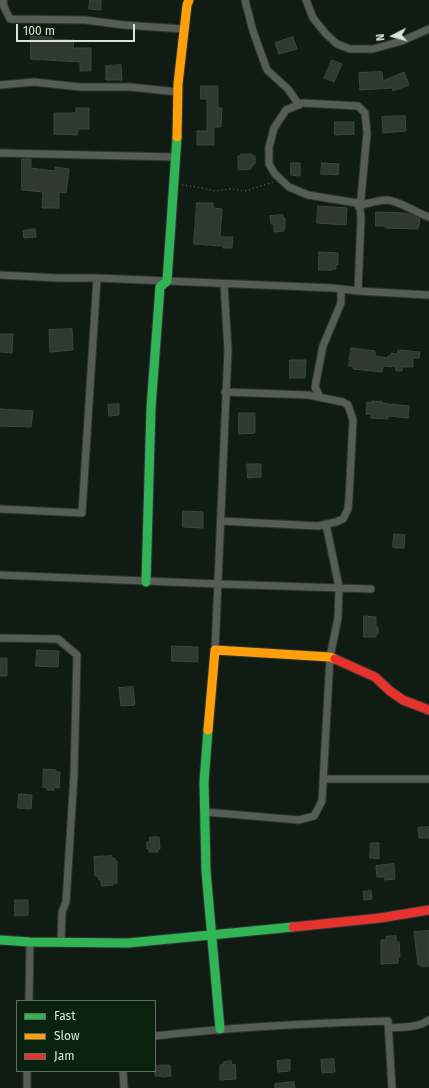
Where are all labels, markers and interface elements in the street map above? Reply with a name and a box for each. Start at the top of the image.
scale bar [18,16,137,42]
north arrow [373,16,413,56]
text: 100 m [23,24,55,38]
text: N [374,33,387,42]
legend [16,1000,156,1072]
text: Fast [54,1009,76,1023]
text: Slow [54,1029,80,1043]
text: Jam [54,1049,74,1063]

